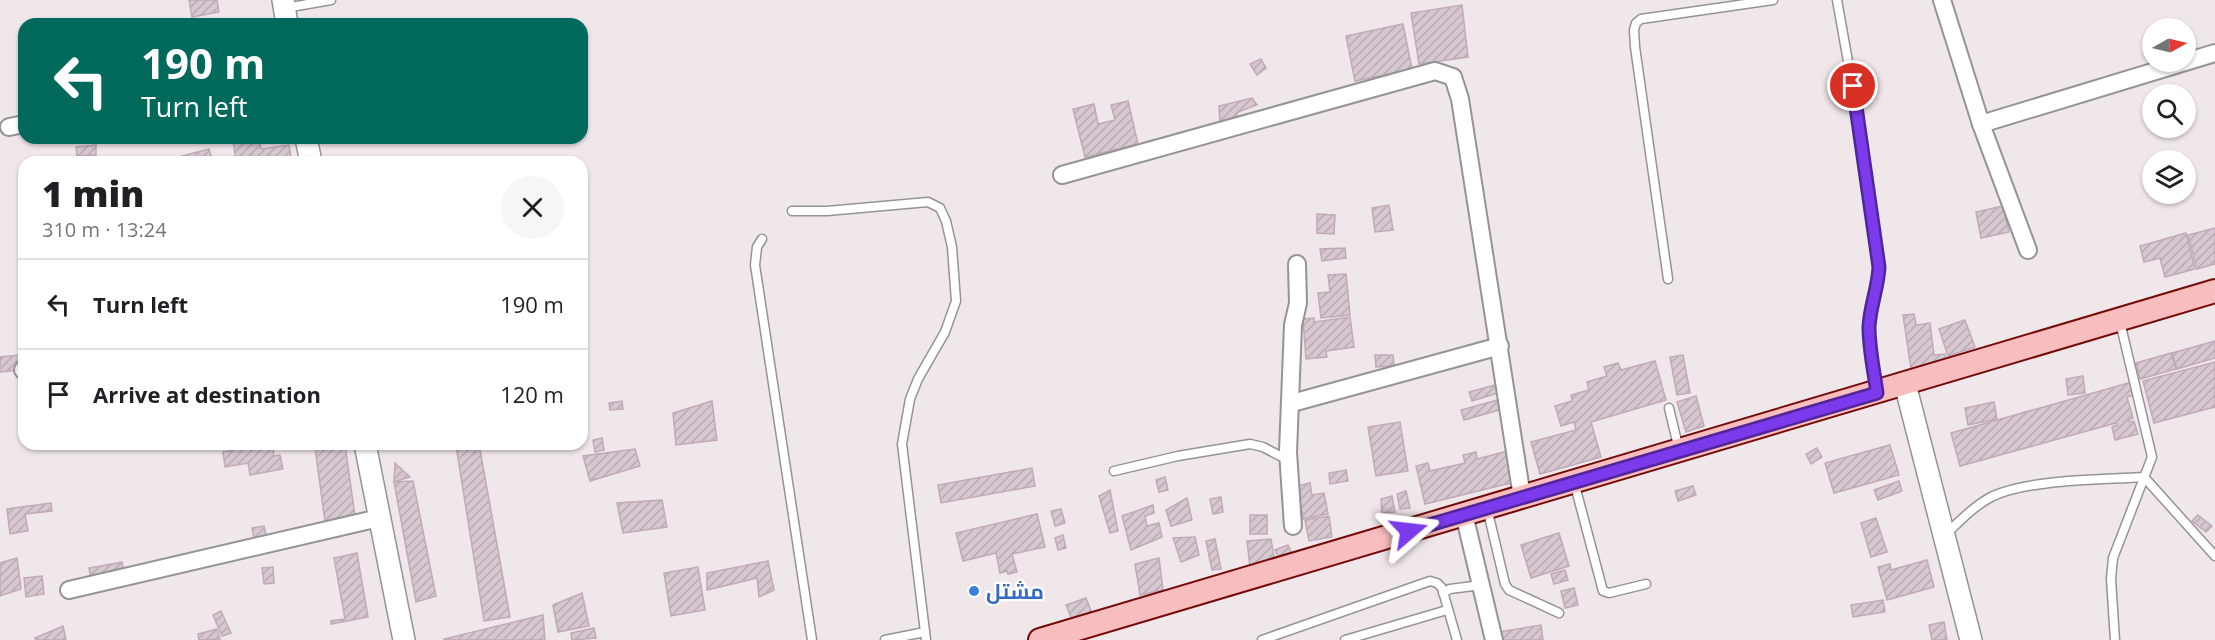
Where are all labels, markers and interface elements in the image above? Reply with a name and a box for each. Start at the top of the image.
north arrow [2142,18,2196,72]
map controls [2142,18,2196,204]
text: 190 m [141,34,265,91]
icon: left [42,42,120,120]
pin [1827,60,1878,111]
icon: arrive [1836,69,1869,102]
button: search [2142,84,2196,138]
text: Turn left [141,88,248,125]
button: layers [2142,150,2196,204]
text: 1 min [42,169,144,218]
button: close [501,176,564,239]
text: 310 m · 13:24 [42,216,167,243]
icon: left [42,288,75,321]
text: Turn left [93,289,188,319]
text: 190 m [500,289,564,319]
icon: arrive [42,378,75,411]
text: Arrive at destination [93,379,321,409]
text: 120 m [500,379,564,409]
position arrow [1377,499,1441,563]
place label: مشتل [986,577,1044,605]
marker: مشتل [967,584,981,598]

